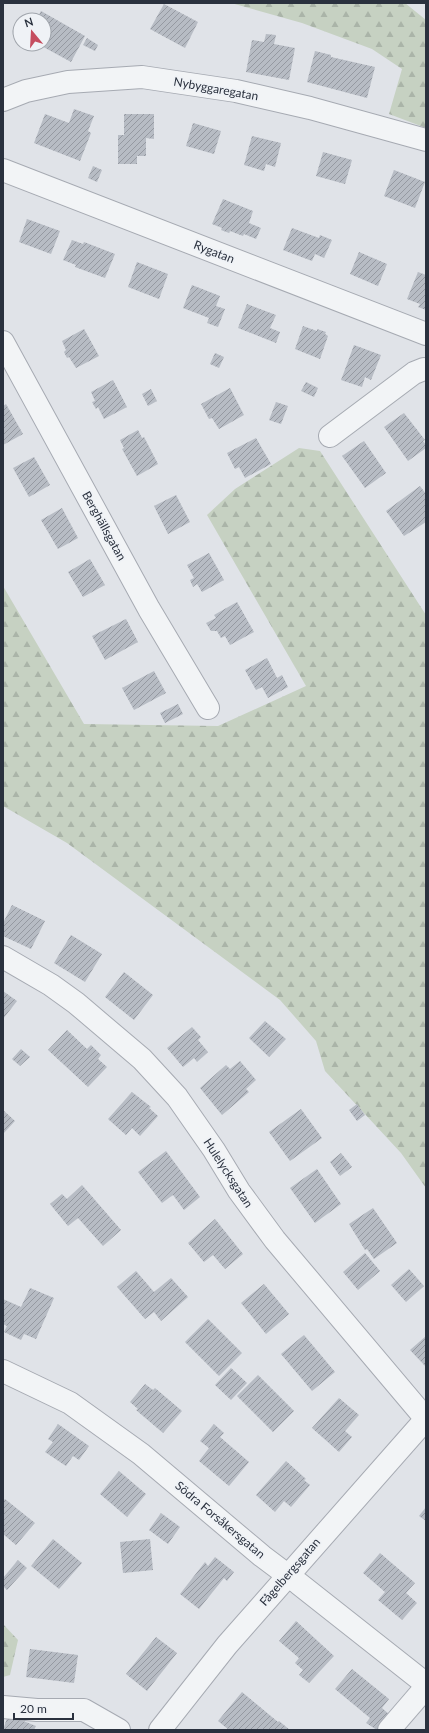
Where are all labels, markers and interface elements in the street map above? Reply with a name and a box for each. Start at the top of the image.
north arrow [12,12,52,52]
text: N [23,15,35,30]
street label: Nybyggaregatan [173,74,260,103]
street label: Rygatan [192,237,237,266]
street label: Berghällsgatan [79,488,130,563]
street label: Hulelycksgatan [200,1135,256,1210]
street label: Södra Forsåkersgatan [172,1478,268,1562]
street label: Fågelbergsgatan [256,1535,323,1609]
scale bar [14,1695,73,1721]
text: 20 m [20,1701,47,1716]

